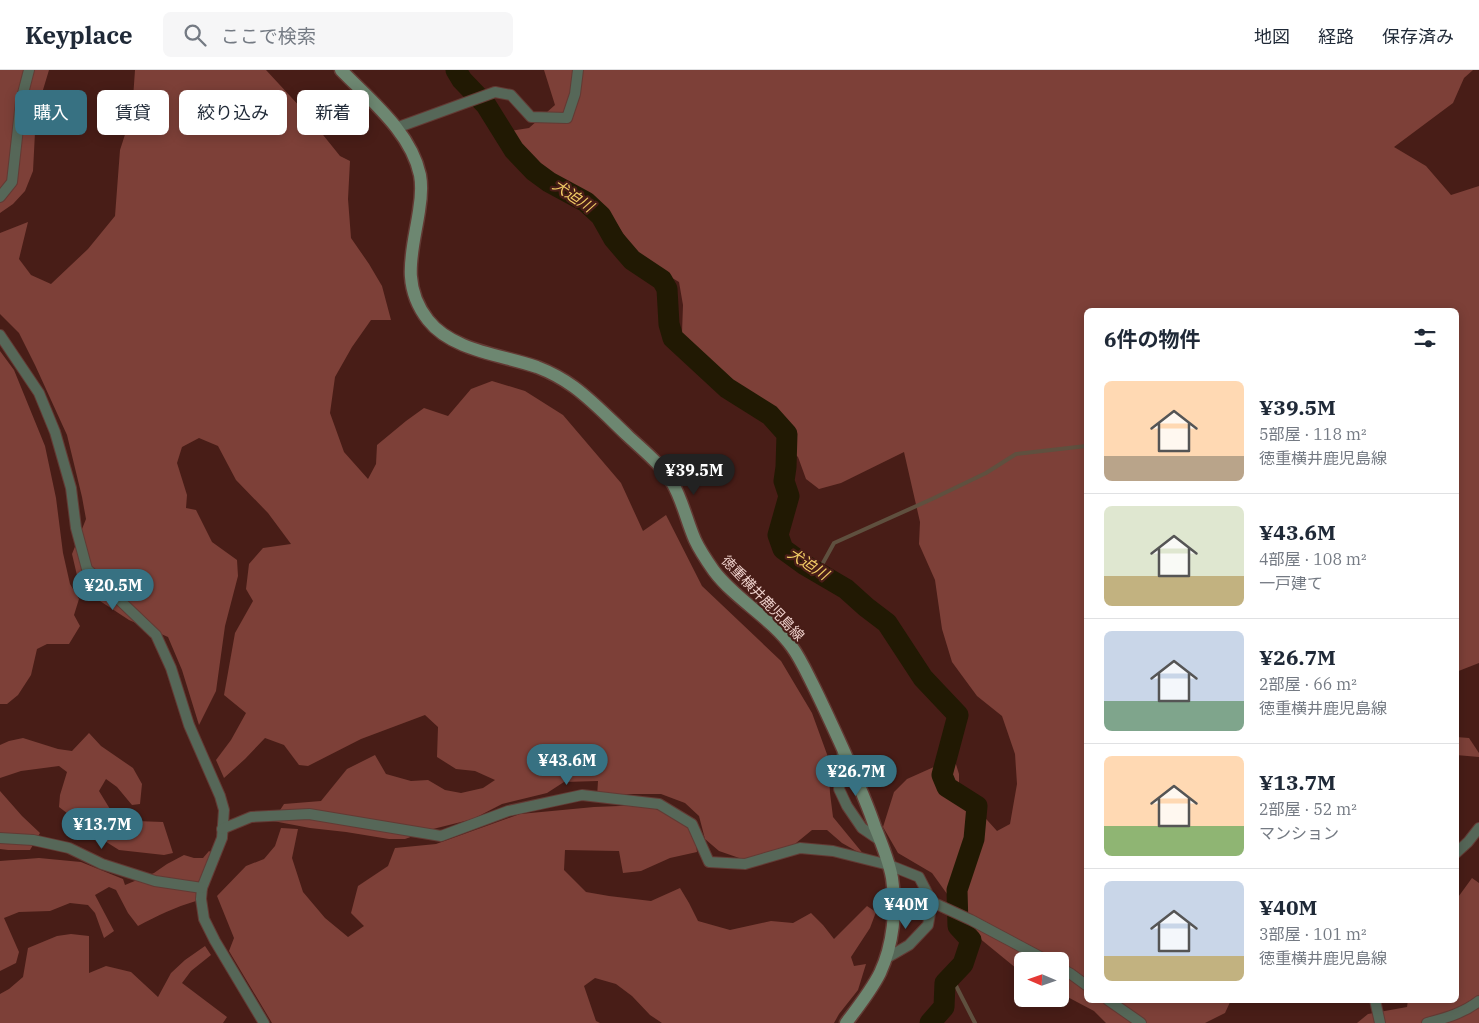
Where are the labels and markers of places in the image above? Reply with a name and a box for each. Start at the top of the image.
pin: ¥39.5M [653,454,735,496]
pin: ¥20.5M [72,568,154,611]
pin: ¥43.6M [526,744,608,786]
pin: ¥26.7M [815,754,897,797]
pin: ¥13.7M [61,808,143,850]
pin: ¥40M [876,888,936,930]

